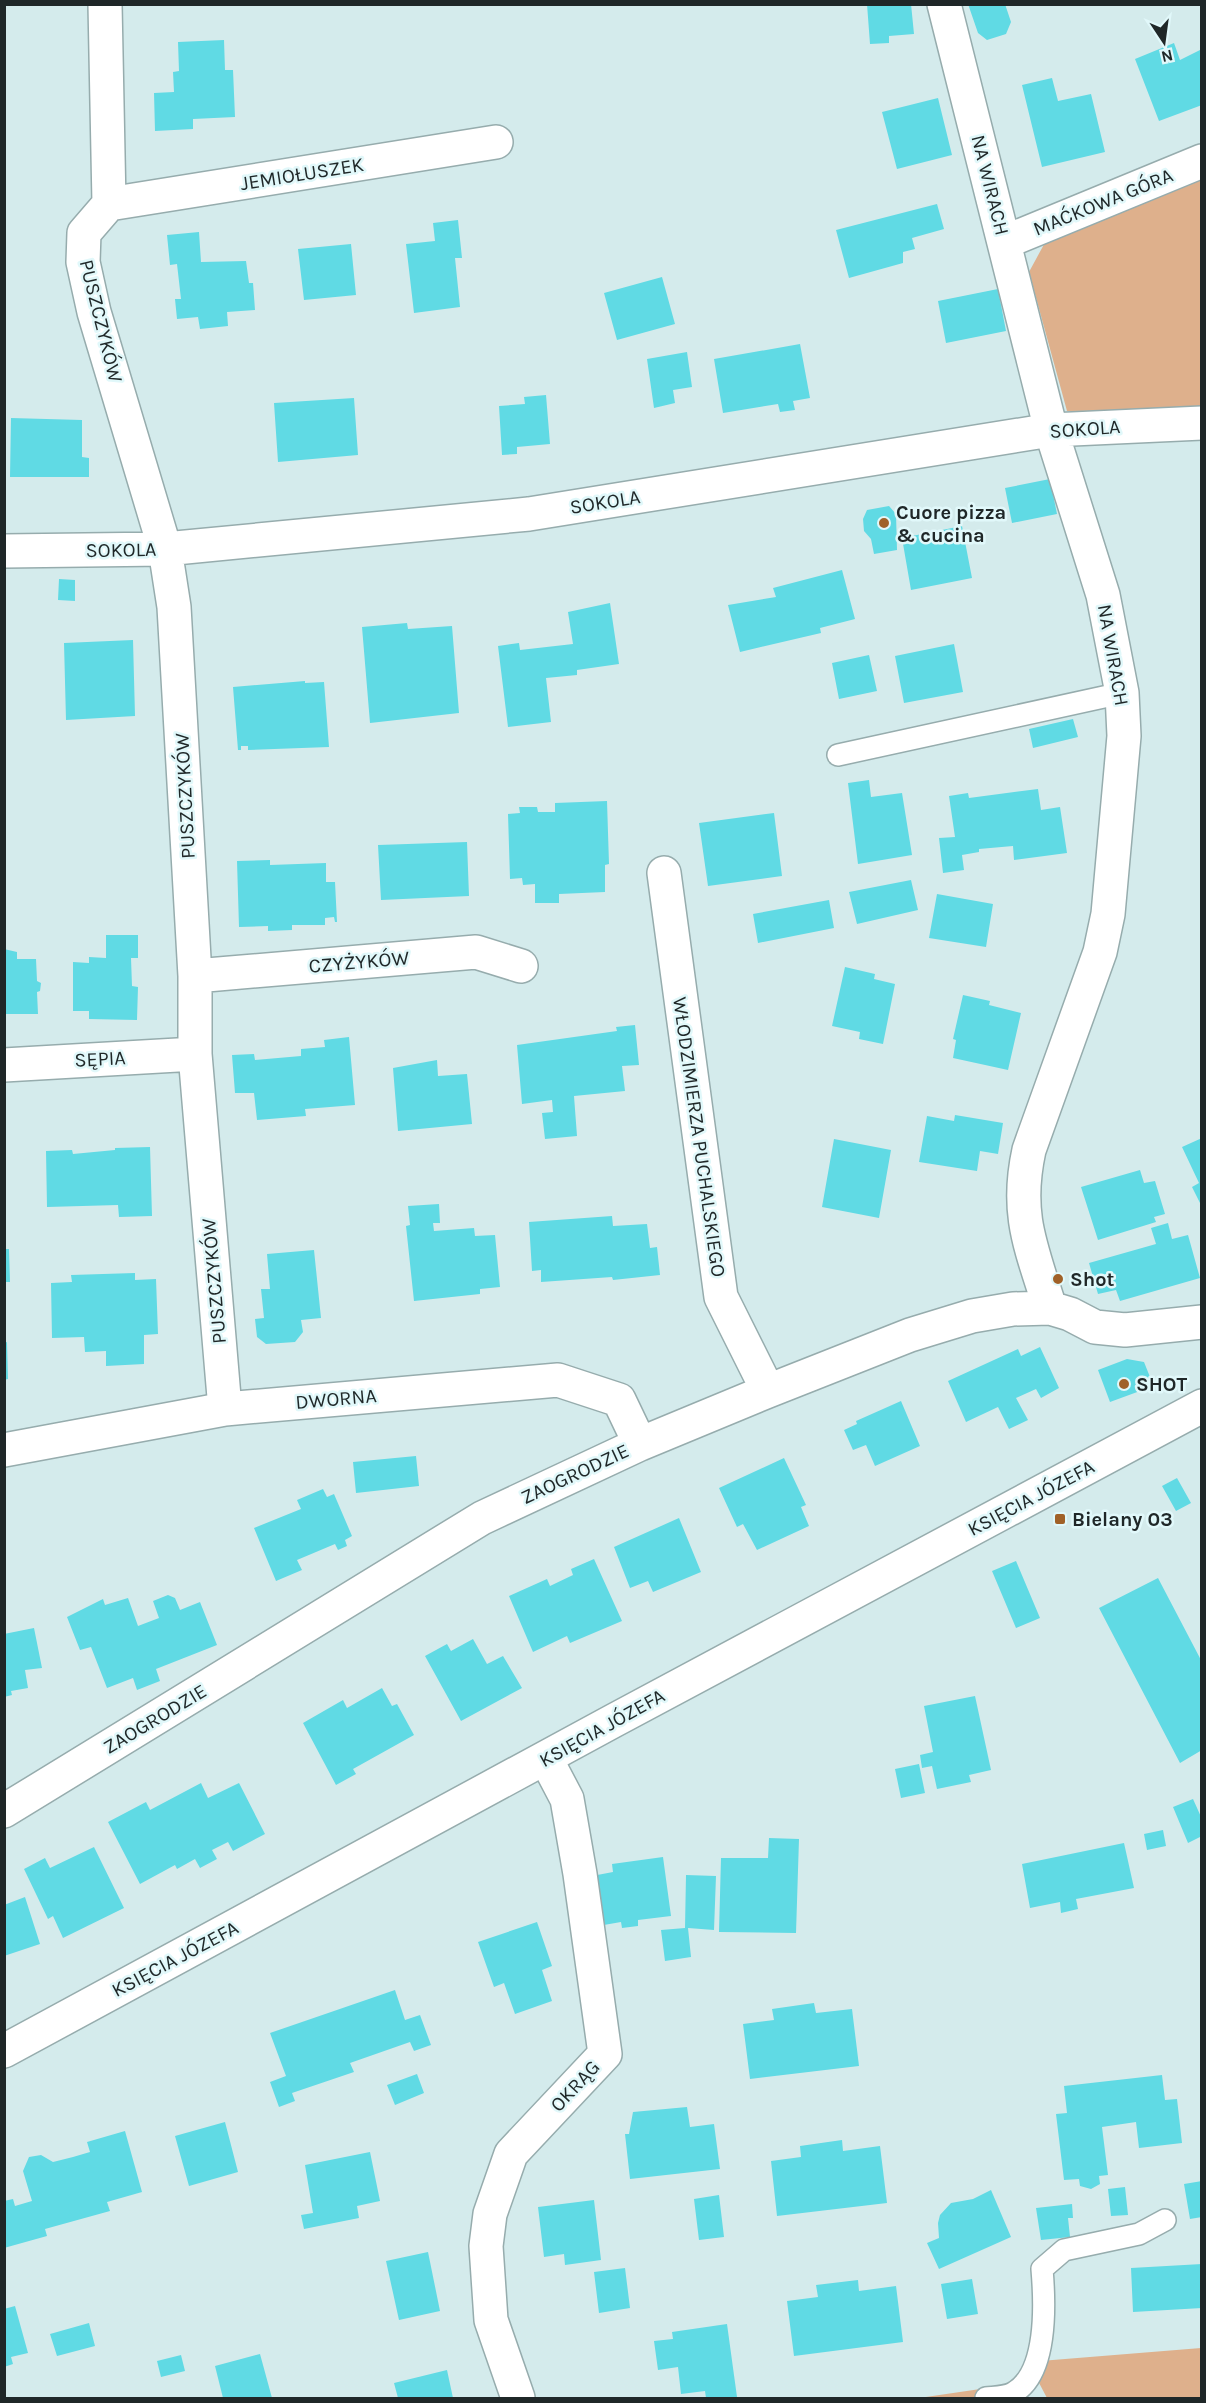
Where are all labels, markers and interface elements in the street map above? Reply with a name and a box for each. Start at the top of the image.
north arrow [1134,12,1194,72]
text: N [1160,46,1175,67]
street label: NA WIRACH [966,132,1014,238]
street label: JEMIOŁUSZEK [239,153,365,195]
street label: MAĆKOWA GÓRA [1029,163,1176,241]
street label: PUSZCZYKÓW [75,257,128,385]
street label: SOKOLA [1049,415,1121,443]
street label: SOKOLA [568,485,642,519]
place label: Cuore pizza & cucina [896,501,1006,547]
marker: Cuore pizza & cucina [877,516,891,530]
street label: SOKOLA [85,538,157,562]
street label: NA WIRACH [1093,602,1133,708]
street label: PUSZCZYKÓW [169,732,200,860]
street label: CZYŻYKÓW [308,945,410,978]
street label: WŁODZIMIERZA PUCHALSKIEGO [668,996,730,1278]
street label: SĘPIA [74,1046,126,1072]
street label: PUSZCZYKÓW [196,1217,231,1345]
place label: Shot [1070,1268,1115,1291]
marker: Shot [1051,1272,1065,1286]
place label: SHOT [1136,1373,1188,1396]
marker: SHOT [1117,1377,1131,1391]
street label: DWORNA [294,1384,378,1414]
street label: ZAOGRODZIE [518,1439,632,1509]
street label: KSIĘCIA JÓZEFA [963,1454,1098,1541]
place label: Bielany 03 [1072,1508,1173,1531]
marker: Bielany 03 [1053,1512,1067,1526]
street label: ZAOGRODZIE [99,1679,211,1759]
street label: KSIĘCIA JÓZEFA [535,1683,669,1772]
street label: KSIĘCIA JÓZEFA [107,1915,242,2002]
street label: OKRĄG [546,2056,604,2116]

